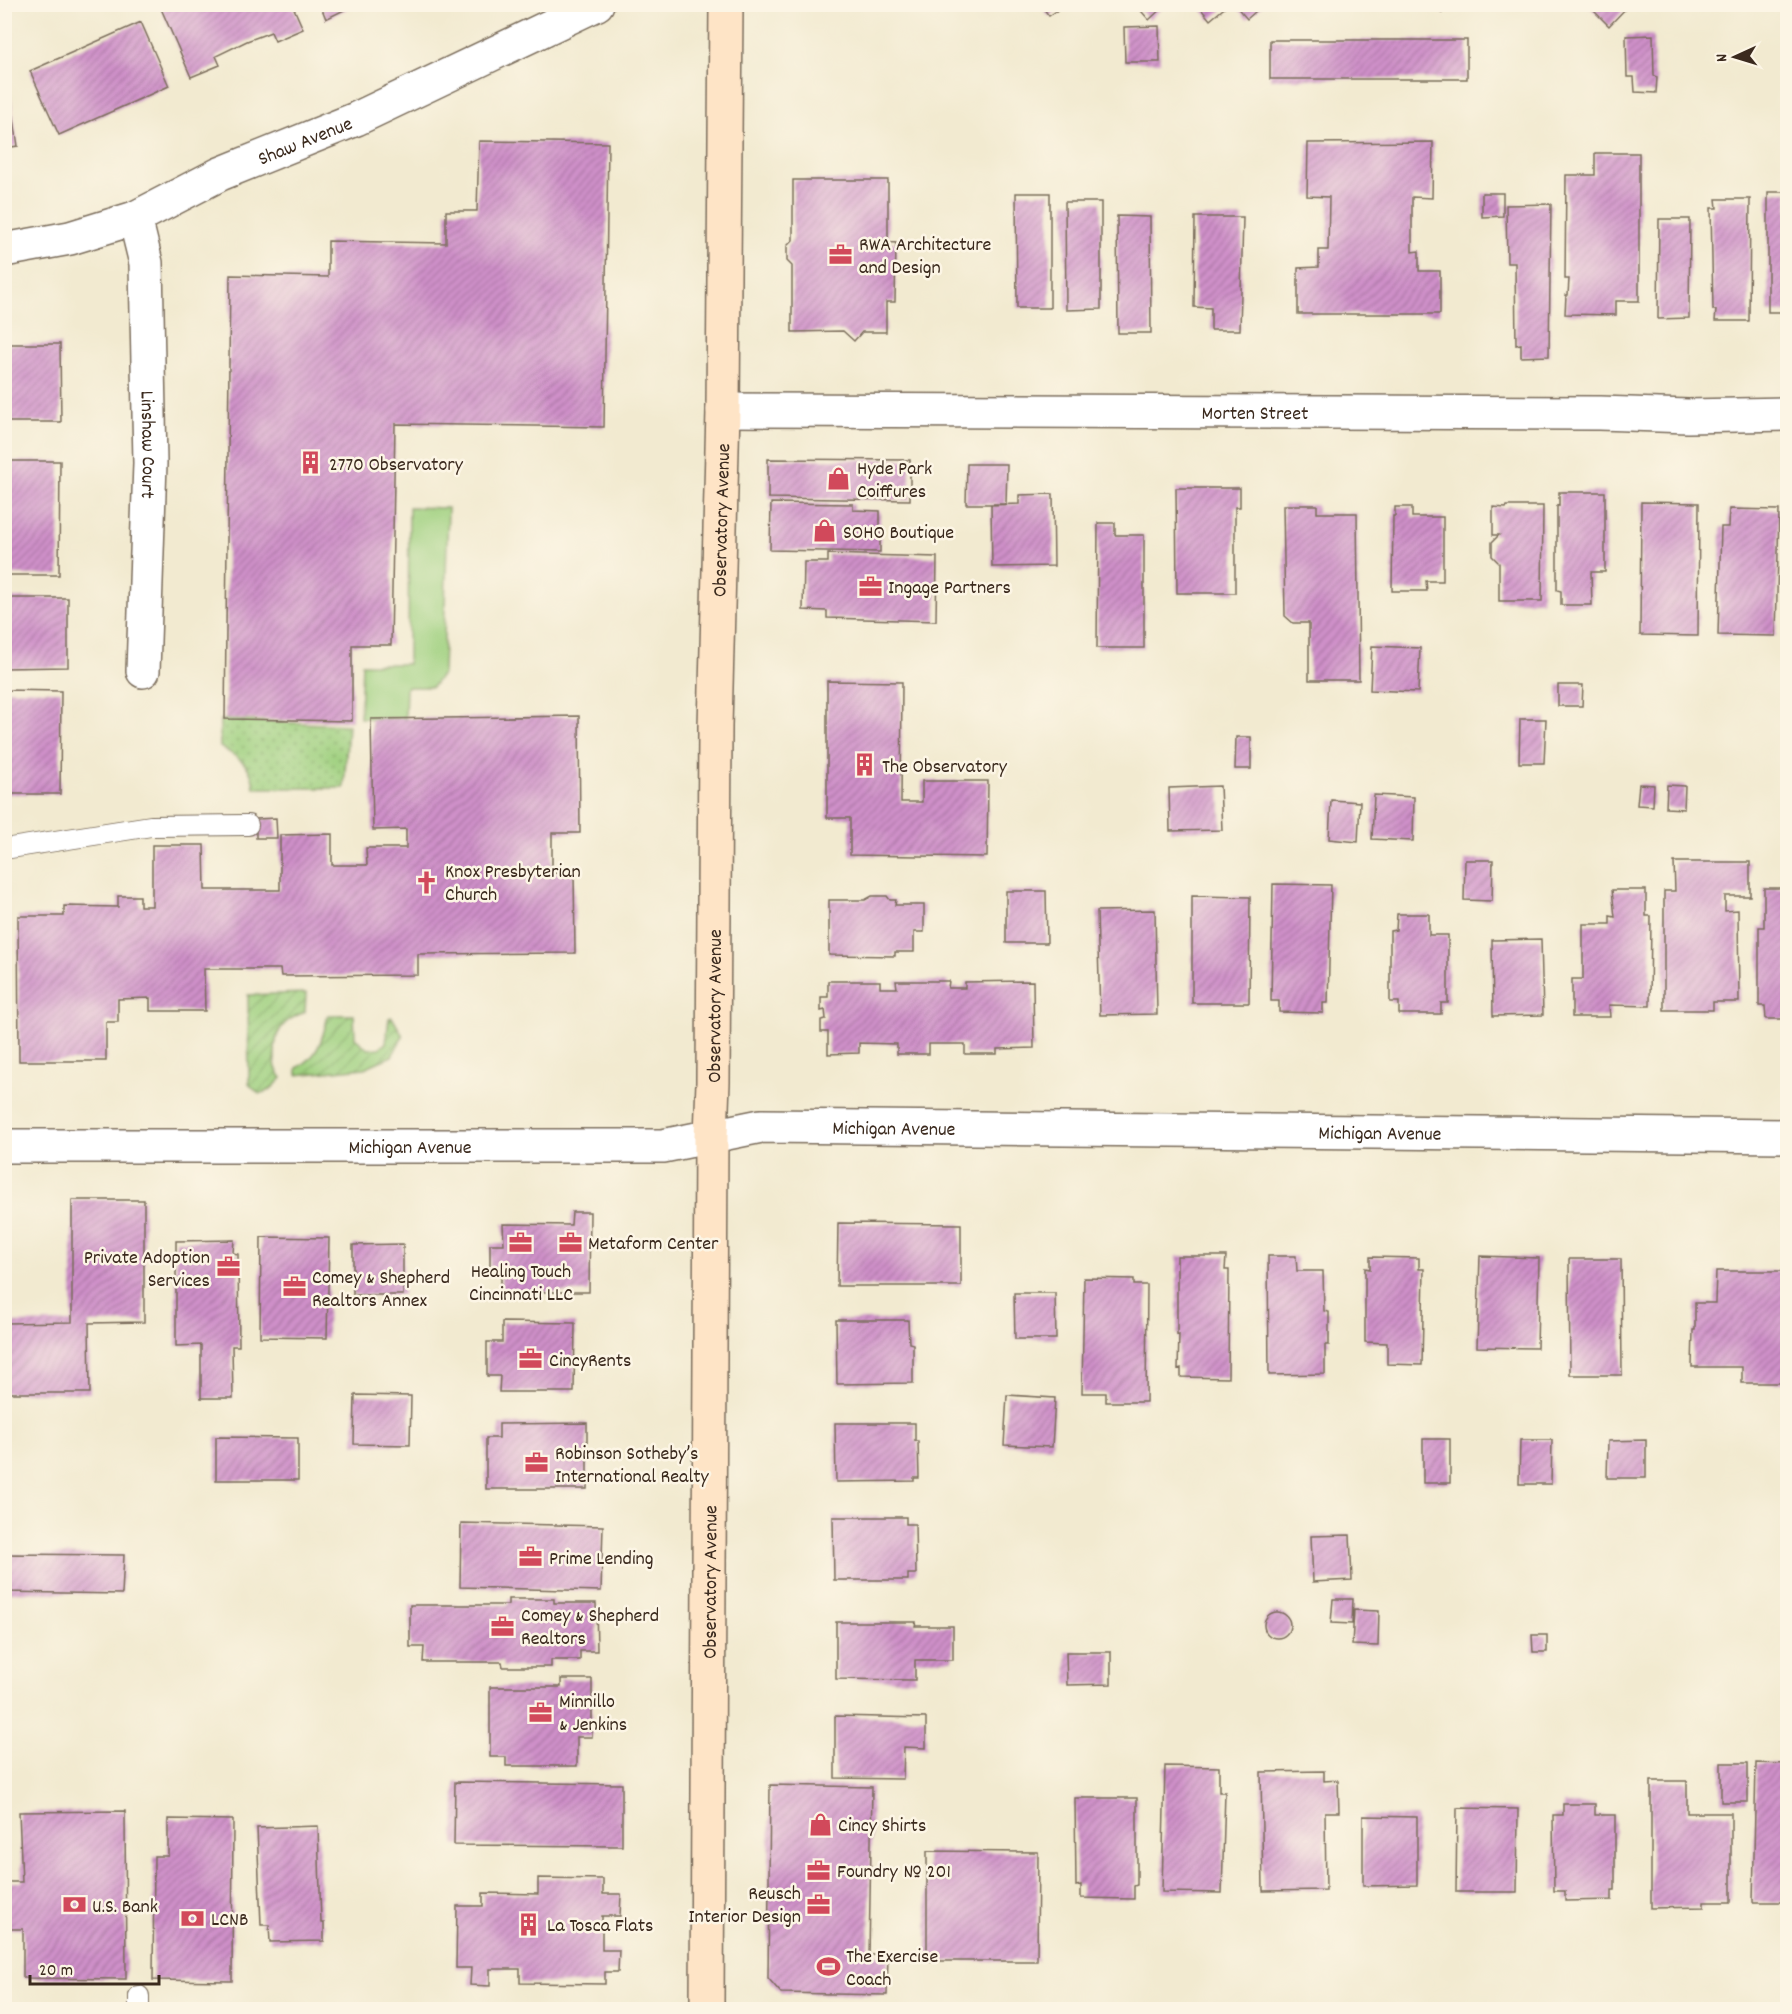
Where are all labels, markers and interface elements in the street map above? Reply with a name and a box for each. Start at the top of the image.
north arrow [1705,27,1765,87]
text: N [1711,53,1734,63]
street label: Shaw Avenue [254,111,357,174]
place label: RWA Architecture and Design [859,232,992,283]
office icon: RWA Architecture and Design [828,241,854,267]
street label: Linshaw Court [132,391,161,499]
street label: Morten Street [1202,401,1308,429]
street label: Observatory Avenue [707,443,739,597]
building icon: 2770 Observatory [298,450,324,476]
place label: 2770 Observatory [329,452,464,480]
place label: Hyde Park Coiffures [857,456,932,507]
shop icon: Hyde Park Coiffures [826,466,852,492]
shop icon: SOHO Boutique [812,518,838,544]
place label: SOHO Boutique [843,520,954,548]
office icon: Ingage Partners [857,573,883,599]
place label: Ingage Partners [888,575,1011,603]
building icon: The Observatory [851,752,877,778]
place label: The Observatory [882,754,1008,782]
place label: Knox Presbyterian Church [445,859,581,910]
church icon: Knox Presbyterian Church [414,869,440,895]
street label: Observatory Avenue [702,929,731,1083]
street label: Michigan Avenue [832,1116,956,1145]
street label: Michigan Avenue [1318,1120,1442,1150]
street label: Michigan Avenue [348,1135,472,1163]
office icon: Healing Touch Cincinnati LLC [508,1229,534,1255]
office icon: Metaform Center [557,1229,583,1255]
place label: Metaform Center [588,1231,719,1259]
place label: Private Adoption Services [84,1245,210,1296]
office icon: Private Adoption Services [215,1254,241,1280]
place label: Healing Touch Cincinnati LLC [469,1259,573,1310]
place label: Comey & Shepherd Realtors Annex [312,1265,450,1316]
office icon: Comey & Shepherd Realtors Annex [281,1274,307,1300]
office icon: CincyRents [518,1346,544,1372]
place label: CincyRents [549,1348,632,1376]
place label: Robinson Sotheby’s International Realty [555,1441,710,1492]
office icon: Robinson Sotheby’s International Realty [524,1450,550,1476]
street label: Observatory Avenue [698,1505,726,1659]
office icon: Prime Lending [518,1544,544,1570]
place label: Prime Lending [549,1546,654,1574]
place label: Comey & Shepherd Realtors [521,1603,659,1654]
office icon: Comey & Shepherd Realtors [490,1613,516,1639]
place label: Minnillo & Jenkins [559,1689,627,1740]
office icon: Minnillo & Jenkins [528,1699,554,1725]
shop icon: Cincy Shirts [807,1811,833,1837]
place label: Cincy Shirts [838,1813,926,1841]
office icon: Foundry № 201 [806,1857,832,1883]
place label: Foundry № 201 [837,1859,951,1887]
place label: Reusch Interior Design [688,1881,801,1932]
office icon: Reusch Interior Design [806,1891,832,1917]
bank icon: U.S. Bank [61,1892,87,1918]
place label: U.S. Bank [92,1894,158,1922]
bank icon: LCNB [180,1905,206,1931]
place label: LCNB [211,1907,248,1935]
building icon: La Tosca Flats [516,1911,542,1937]
place label: La Tosca Flats [547,1913,654,1941]
place label: The Exercise Coach [846,1944,938,1995]
scale bar [30,1948,159,1986]
sports icon: The Exercise Coach [815,1954,841,1980]
text: 20 m [39,1959,73,1984]

